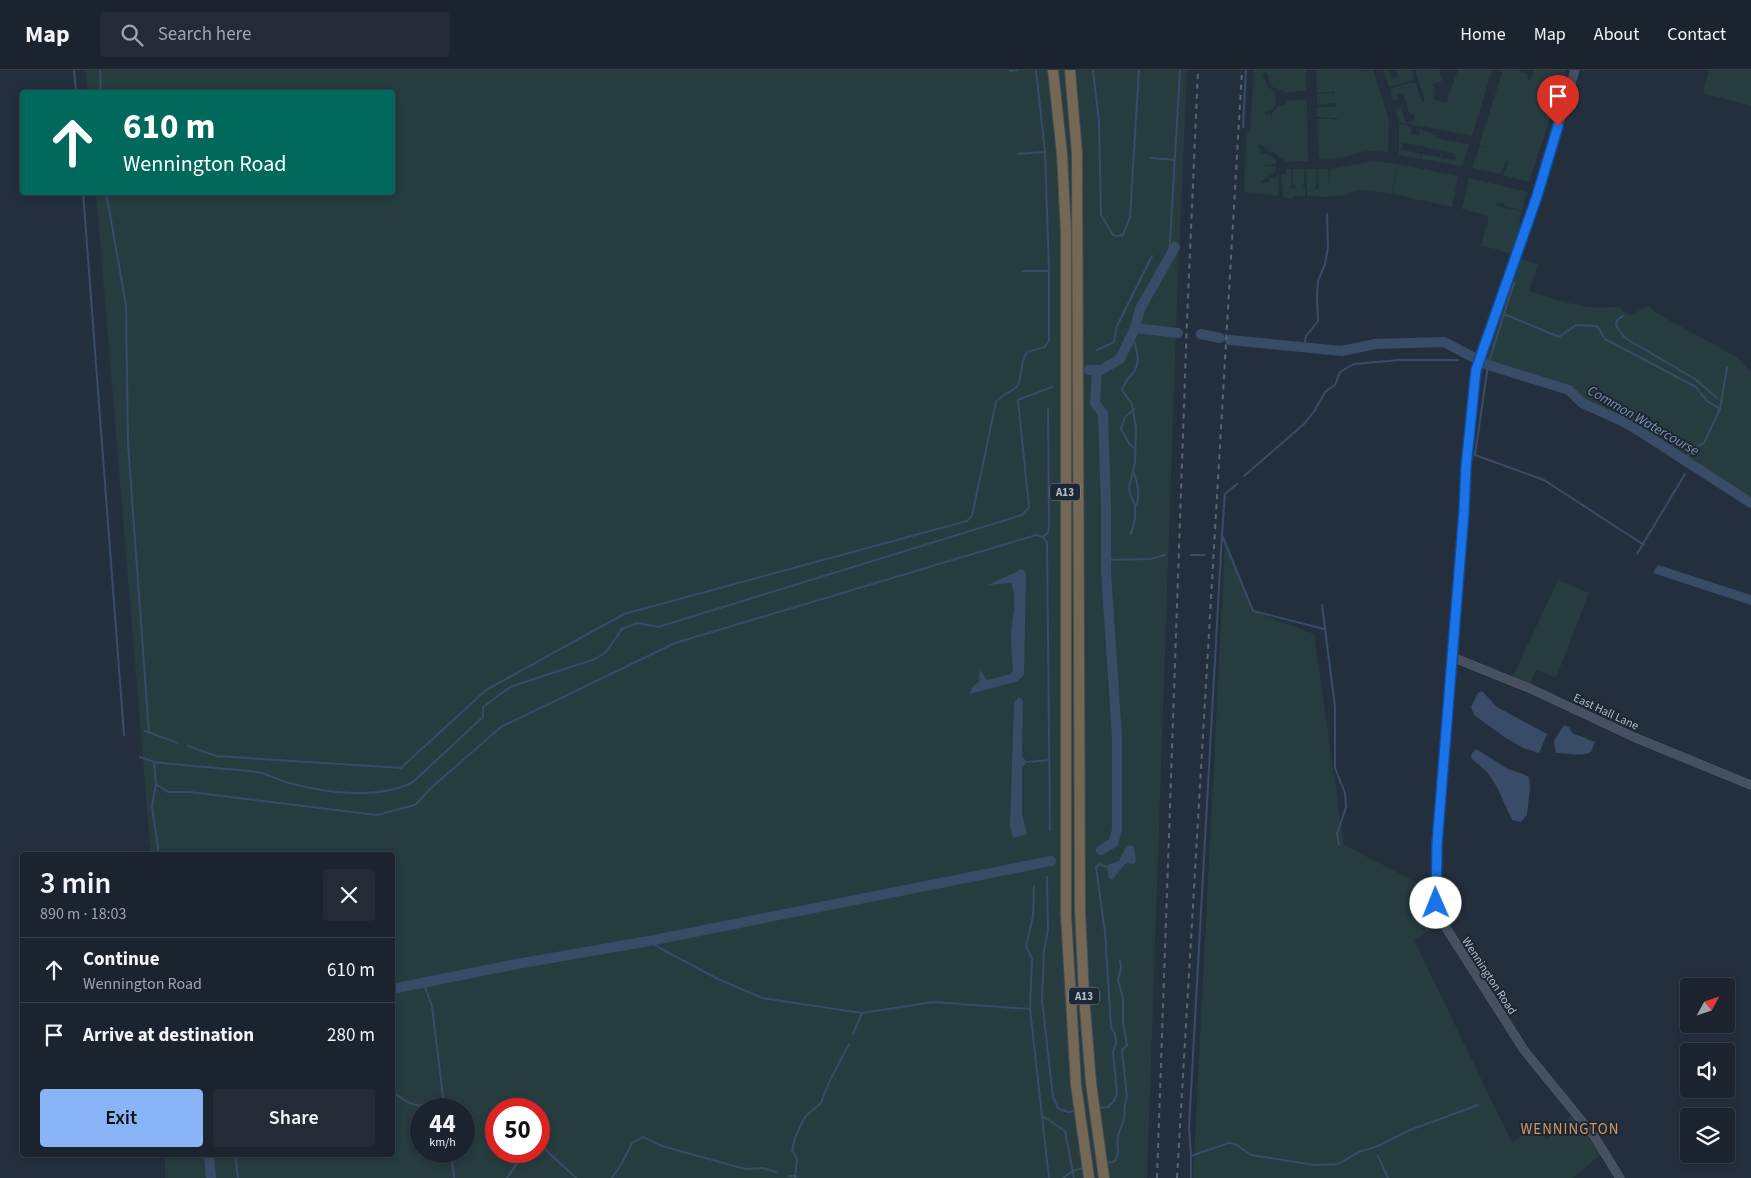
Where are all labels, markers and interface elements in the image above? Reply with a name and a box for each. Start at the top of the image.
search box [100,12,450,57]
text: Map [25,17,70,52]
icon: search [118,21,146,49]
text: Search here [158,21,251,48]
text: Home [1460,22,1506,47]
text: Map [1534,22,1566,47]
text: About [1594,22,1639,47]
text: Contact [1667,22,1726,47]
pin [1537,75,1579,126]
icon: arrive [1544,82,1572,110]
text: 610 m [123,102,215,152]
icon: ahead [40,110,105,175]
text: Wennington Road [123,148,287,180]
water label: Common Watercourse [1584,381,1703,461]
road number: A13 [1050,484,1080,501]
street label: East Hall Lane [1571,689,1642,735]
text: 3 min [40,862,111,905]
button: close [323,869,375,921]
position arrow [1409,876,1461,928]
text: 890 m · 18:03 [40,903,127,925]
street label: Wennington Road [1458,934,1520,1018]
text: Continue [83,946,160,973]
icon: ahead [40,956,68,984]
text: 610 m [327,957,375,984]
text: Wennington Road [83,973,202,995]
north arrow [1680,978,1735,1032]
map controls [1680,978,1735,1163]
road number: A13 [1069,988,1099,1004]
icon: arrive [40,1021,68,1049]
text: Arrive at destination [83,1022,254,1049]
text: 280 m [327,1022,375,1049]
button: sound [1680,1043,1735,1098]
button: Exit [40,1089,203,1147]
button: Share [213,1089,375,1147]
speed limit sign: 50 [485,1098,550,1163]
text: 44 [429,1106,456,1142]
button: layers [1680,1108,1735,1163]
district label: WENNINGTON [1520,1119,1620,1140]
text: km/h [429,1134,456,1151]

